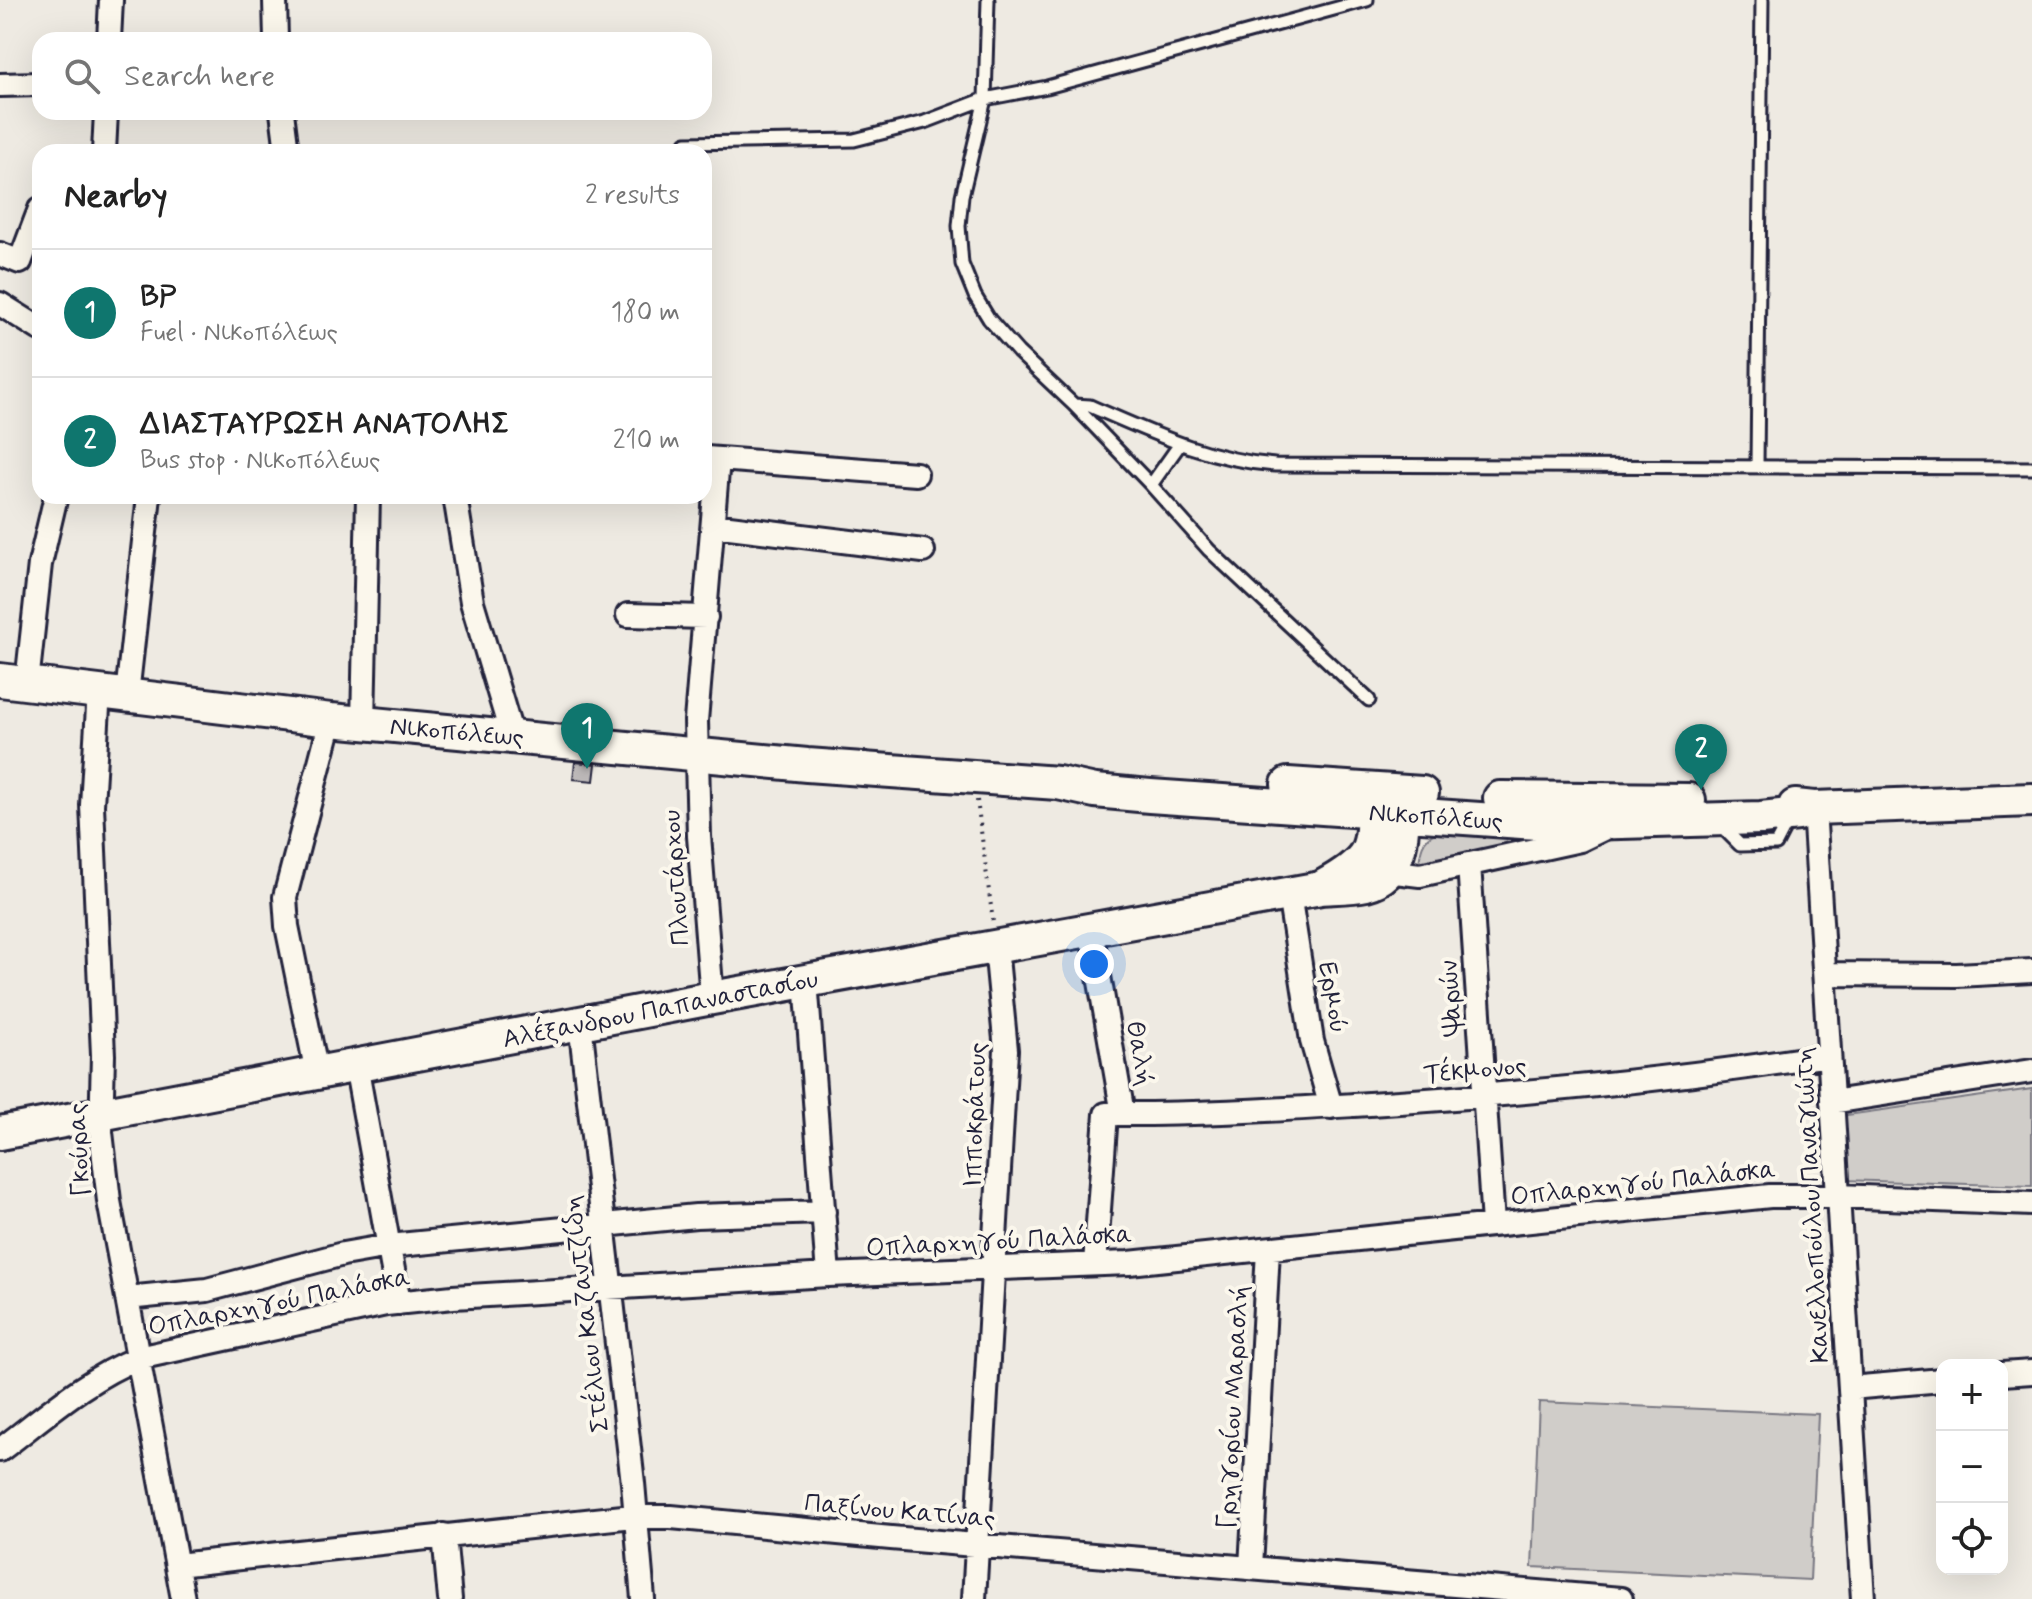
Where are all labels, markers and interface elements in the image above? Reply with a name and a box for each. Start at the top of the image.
search box [32,32,712,120]
icon: search [60,54,104,98]
text: Search here [124,57,275,96]
text: Nearby [64,174,168,219]
text: 2 results [585,179,680,213]
text: BP [140,277,176,316]
text: 1 [84,296,96,330]
text: 180 m [611,296,680,330]
text: Fuel · Νικοπόλεως [140,316,338,350]
text: ΔΙΑΣΤΑΥΡΩΣΗ ΑΝΑΤΟΛΗΣ [140,405,509,444]
text: 2 [84,424,96,458]
text: 210 m [613,424,680,458]
text: Bus stop · Νικοπόλεως [140,444,380,478]
pin: 1 [561,703,613,769]
street label: Νικοπόλεως [388,710,525,756]
pin: 2 [1675,724,1727,790]
street label: Νικοπόλεως [1368,796,1504,840]
street label: Πλουτάρχου [655,809,699,947]
your location [1074,944,1114,984]
street label: Ερμού [1309,959,1355,1036]
street label: Ψαρών [1432,959,1472,1038]
street label: Αλέξανδρου Παπαναστασίου [500,963,821,1057]
street label: Θαλή [1117,1018,1161,1089]
street label: Ιπποκράτους [956,1042,996,1188]
street label: Κανελλοπούλου Παναγιώτη [1788,1046,1838,1364]
street label: Τέκμονος [1422,1050,1528,1092]
street label: Γκούρας [61,1102,99,1198]
street label: Οπλαρχηγού Παλάσκα [1509,1153,1778,1215]
street label: Στέλιου Καζαντζίδη [556,1193,618,1434]
street label: Οπλαρχηγού Παλάσκα [865,1218,1133,1266]
street label: Οπλαρχηγού Παλάσκα [145,1261,413,1345]
street label: Γρηγορίου Μαρασλή [1211,1284,1257,1530]
map controls [1936,1359,2008,1575]
button: + [1936,1359,2008,1431]
button: − [1936,1431,2008,1503]
street label: Παξίνου Κατίνας [803,1487,997,1537]
button: locate [1936,1503,2008,1575]

